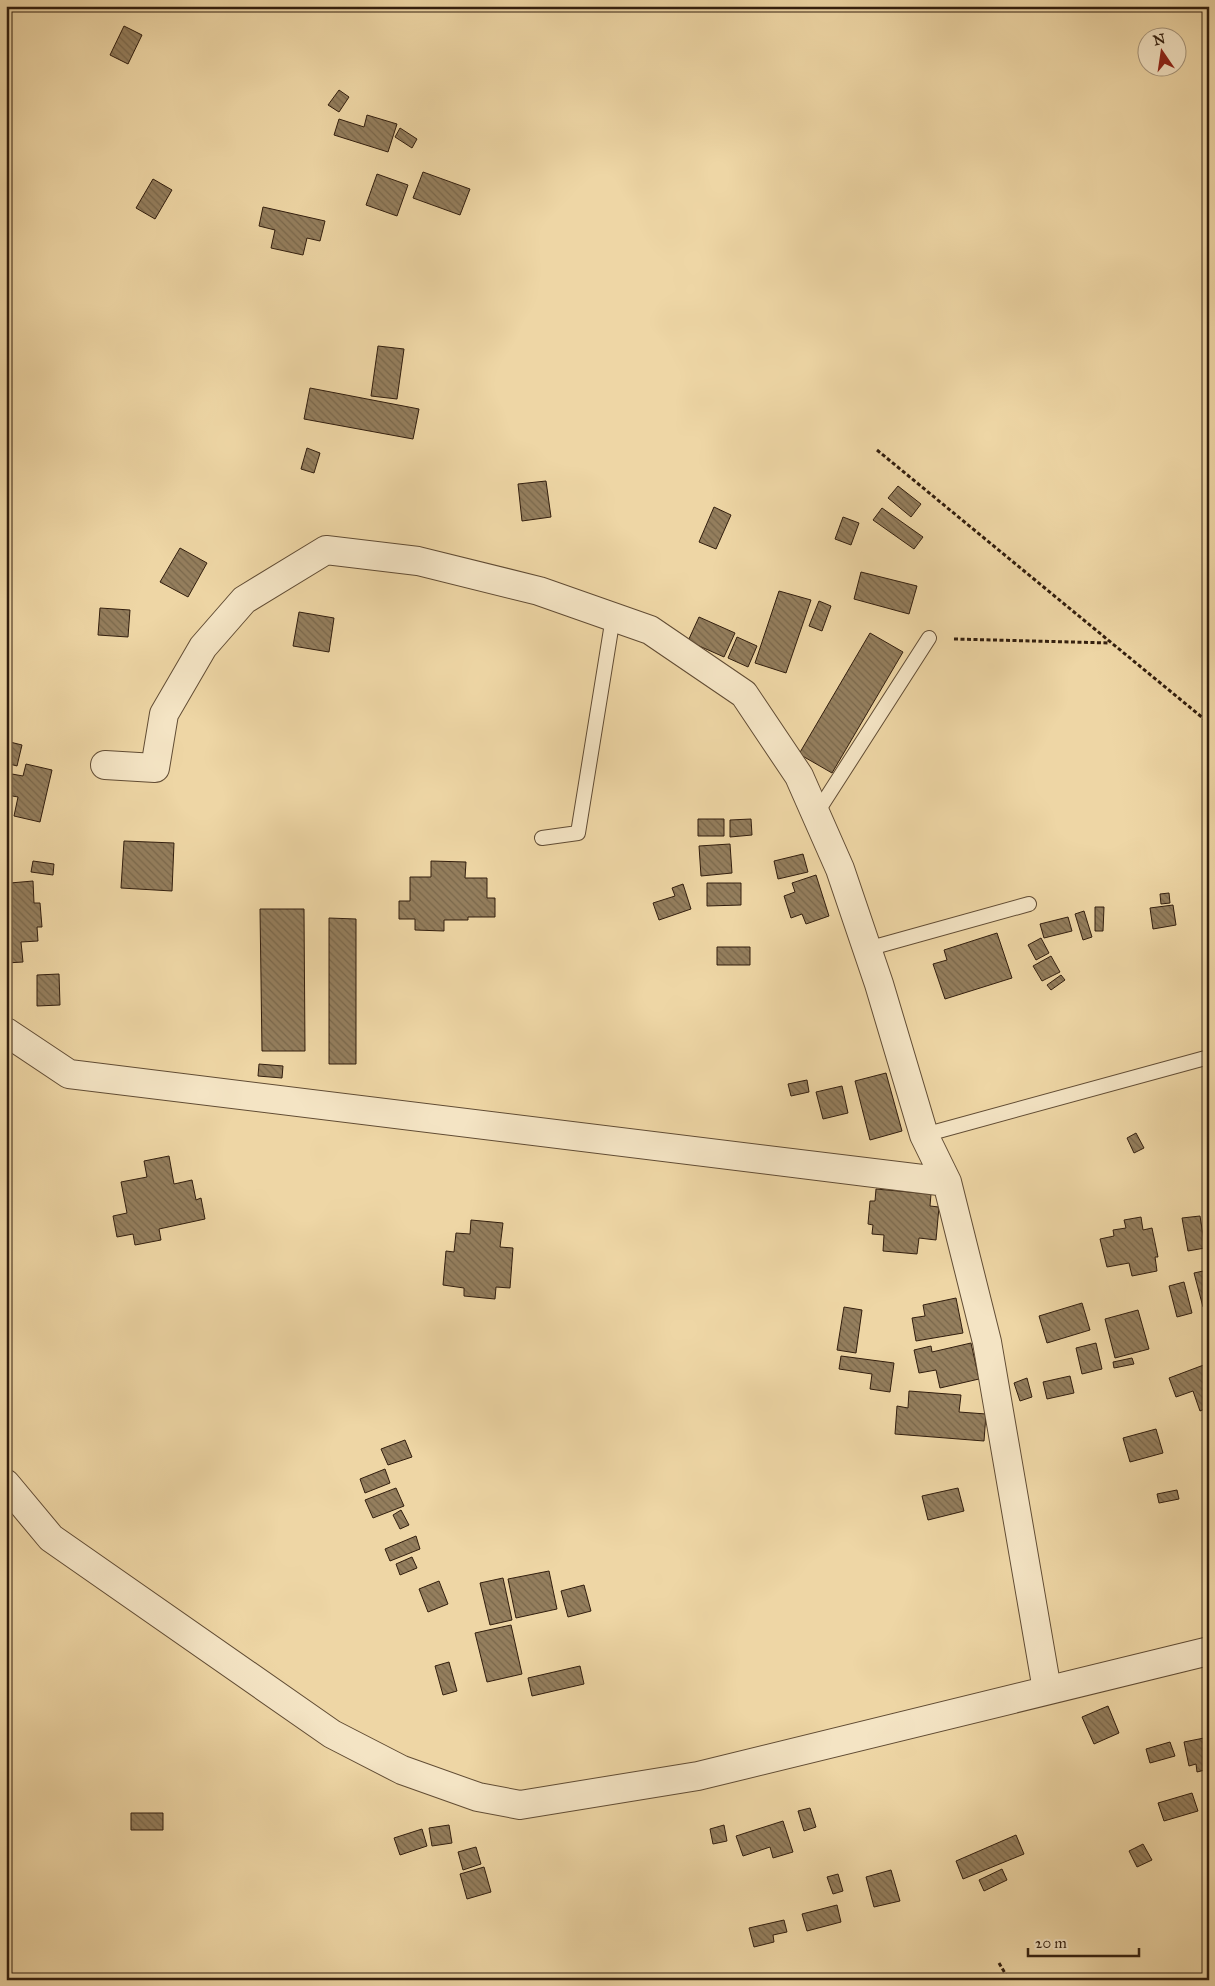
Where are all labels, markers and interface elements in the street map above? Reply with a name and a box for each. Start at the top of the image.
north arrow [1138,28,1188,78]
text: N [1151,30,1167,49]
scale bar [1028,1926,1139,1958]
text: 20 m [1035,1934,1067,1952]

